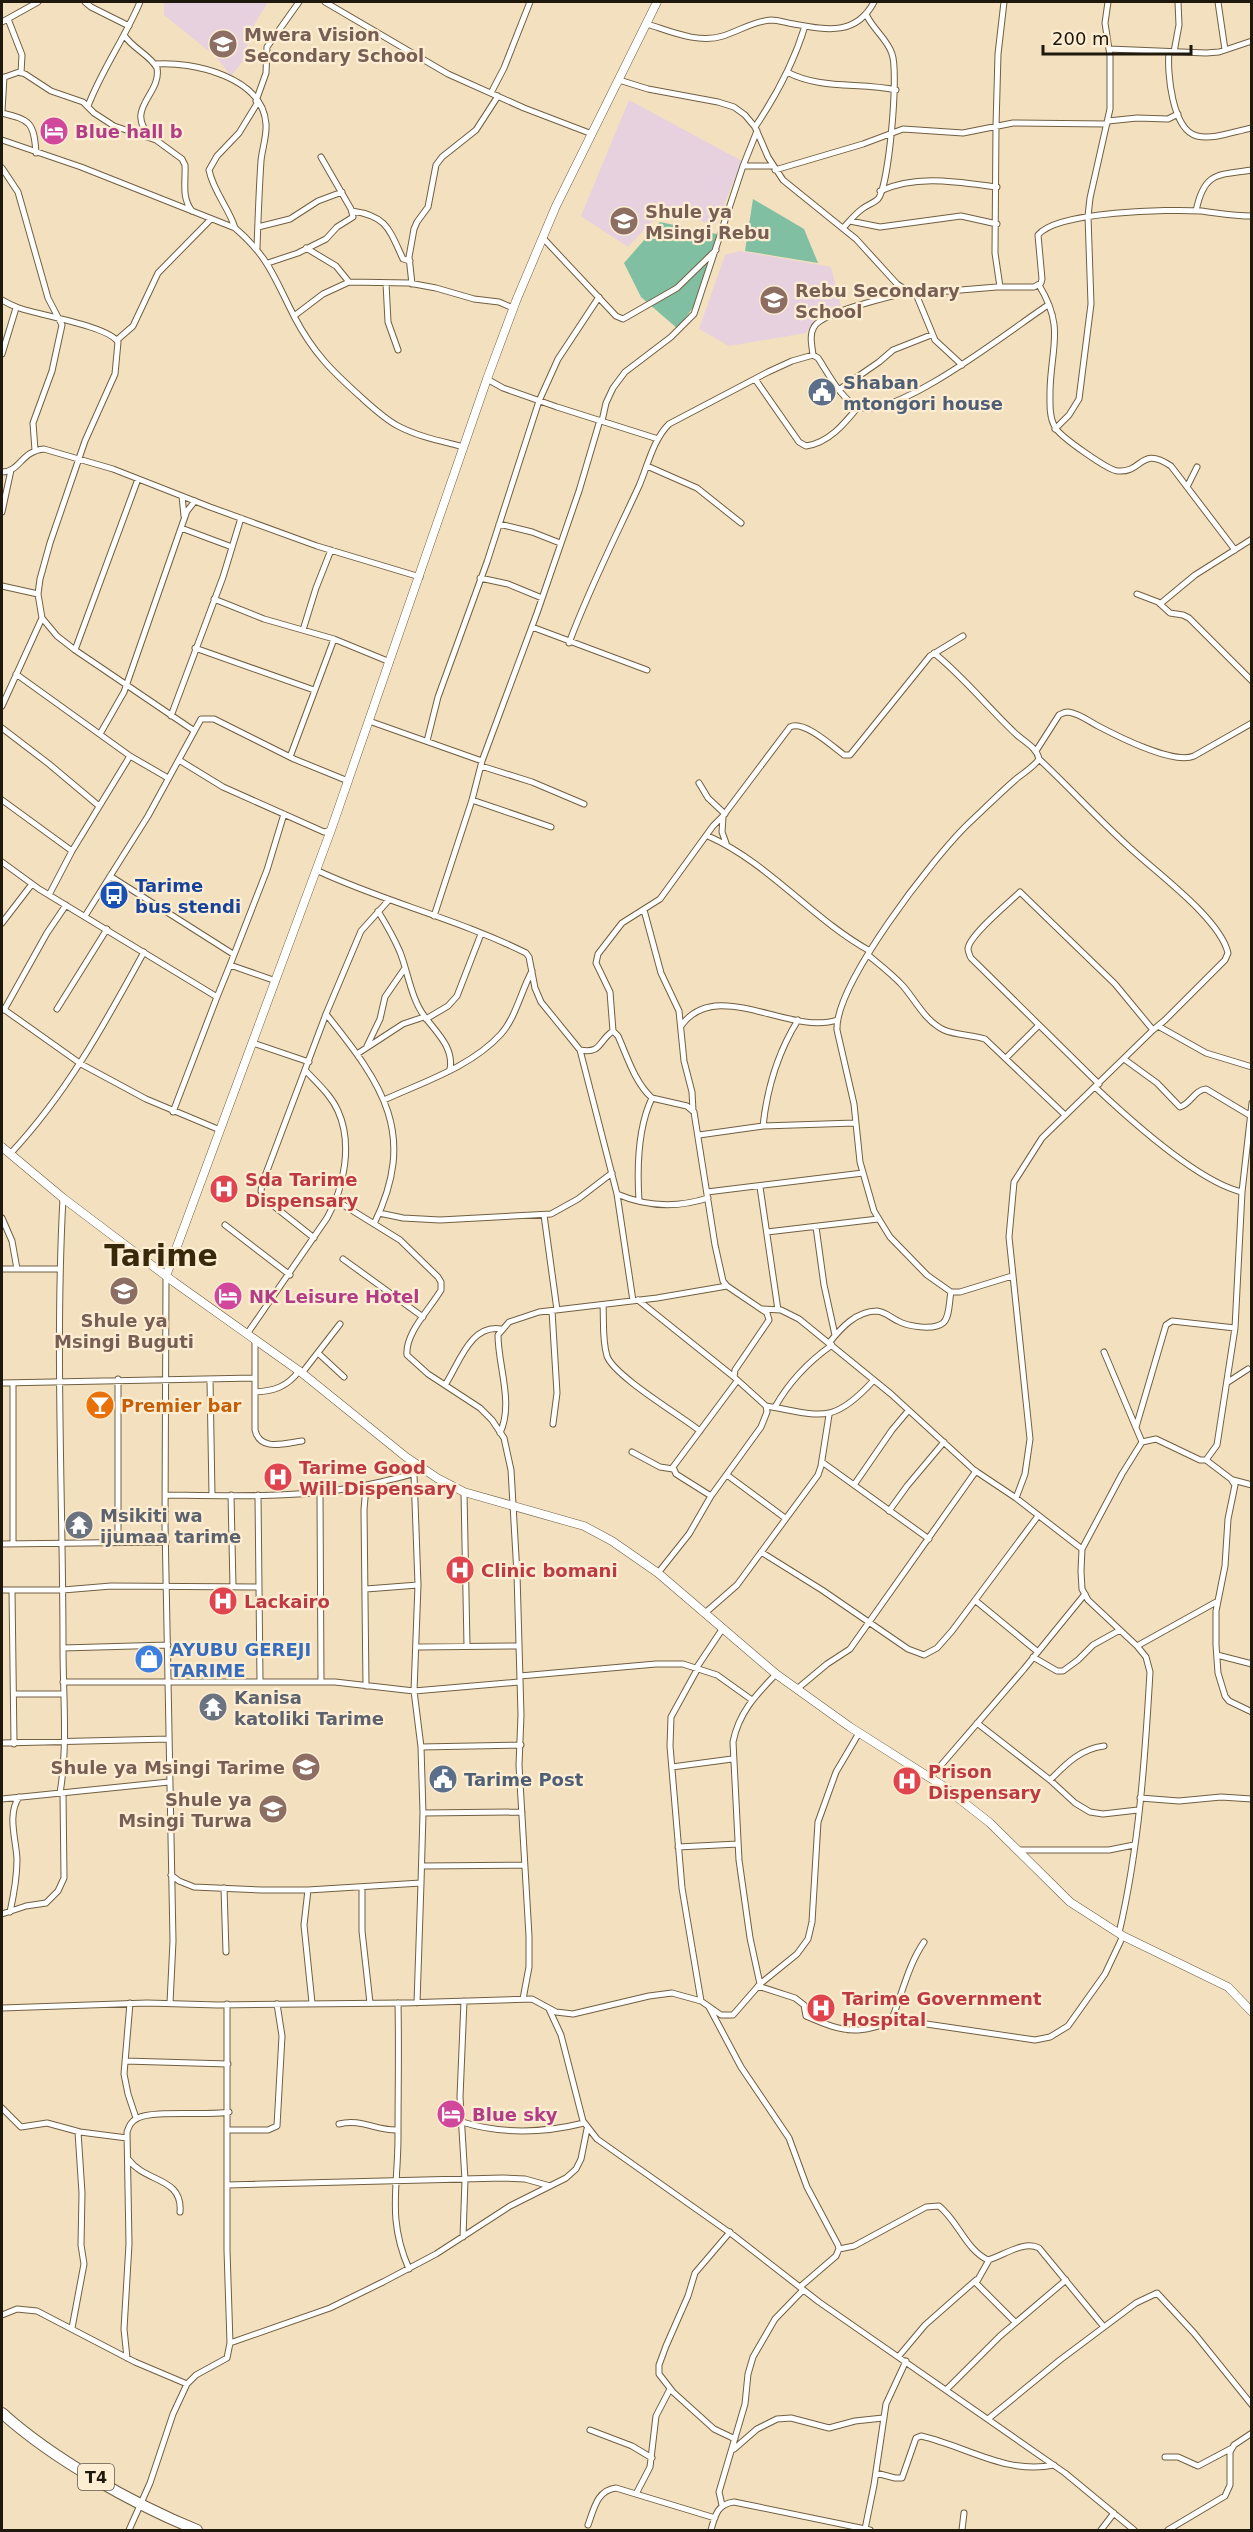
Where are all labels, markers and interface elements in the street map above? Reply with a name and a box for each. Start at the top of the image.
scale bar [1043,18,1192,56]
place label: Mwera Vision Secondary School [244,24,424,66]
school or university icon: Mwera Vision Secondary School [207,28,239,60]
text: 200 m [1052,28,1110,49]
hotel icon: Blue hall b [38,115,70,147]
place label: Blue hall b [75,121,183,142]
place label: Shule ya Msingi Rebu [645,201,770,243]
school or university icon: Shule ya Msingi Rebu [608,205,640,237]
place label: Rebu Secondary School [795,280,960,322]
school or university icon: Rebu Secondary School [758,284,790,316]
place label: Shaban mtongori house [843,372,1003,414]
public building icon: Shaban mtongori house [806,376,838,408]
place label: Tarime bus stendi [135,875,241,917]
bus stop icon: Tarime bus stendi [98,879,130,911]
place label: Sda Tarime Dispensary [245,1169,358,1211]
hospital icon: Sda Tarime Dispensary [208,1173,240,1205]
district label: Tarime [104,1238,218,1273]
school or university icon: Shule ya Msingi Buguti [108,1275,140,1307]
hotel icon: NK Leisure Hotel [212,1280,244,1312]
place label: NK Leisure Hotel [249,1286,419,1307]
place label: Shule ya Msingi Buguti [54,1310,194,1352]
bar icon: Premier bar [84,1389,116,1421]
place label: Premier bar [121,1395,242,1416]
place label: Tarime Good Will Dispensary [299,1457,457,1499]
hospital icon: Tarime Good Will Dispensary [262,1461,294,1493]
place label: Msikiti wa ijumaa tarime [100,1505,241,1547]
temple icon: Msikiti wa ijumaa tarime [63,1509,95,1541]
hospital icon: Clinic bomani [444,1554,476,1586]
place label: Clinic bomani [481,1560,618,1581]
hospital icon: Lackairo [207,1585,239,1617]
place label: Lackairo [244,1591,330,1612]
place label: AYUBU GEREJI TARIME [170,1639,311,1681]
shop icon: AYUBU GEREJI TARIME [133,1643,165,1675]
place label: Kanisa katoliki Tarime [234,1687,384,1729]
temple icon: Kanisa katoliki Tarime [197,1691,229,1723]
school or university icon: Shule ya Msingi Tarime [290,1751,322,1783]
place label: Shule ya Msingi Tarime [51,1757,285,1778]
place label: Prison Dispensary [928,1761,1041,1803]
public building icon: Tarime Post [427,1763,459,1795]
hospital icon: Prison Dispensary [891,1765,923,1797]
place label: Tarime Post [464,1769,584,1790]
place label: Shule ya Msingi Turwa [118,1789,252,1831]
school or university icon: Shule ya Msingi Turwa [257,1793,289,1825]
place label: Tarime Government Hospital [842,1988,1042,2030]
hospital icon: Tarime Government Hospital [805,1992,837,2024]
hotel icon: Blue sky [435,2098,467,2130]
place label: Blue sky [472,2104,558,2125]
road number: T4 [78,2464,114,2490]

